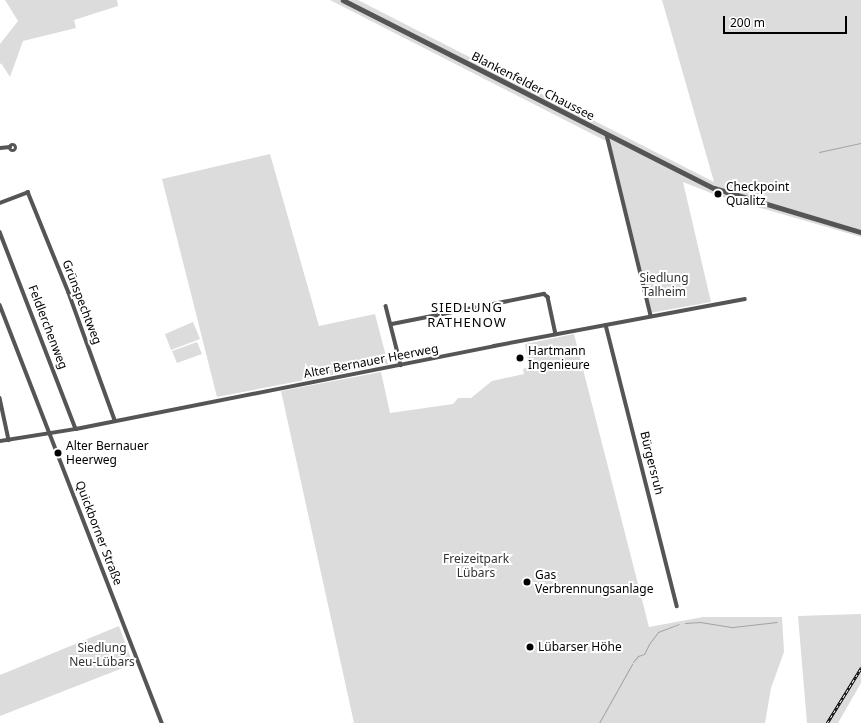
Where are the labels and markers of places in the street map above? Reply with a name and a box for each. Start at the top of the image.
place label: Checkpoint Qualitz [726,180,789,208]
marker: Checkpoint Qualitz [713,189,723,199]
place label: Hartmann Ingenieure [528,344,590,372]
marker: Hartmann Ingenieure [515,353,525,363]
place label: Alter Bernauer Heerweg [66,439,149,467]
marker: Alter Bernauer Heerweg [53,448,63,458]
place label: Gas Verbrennungsanlage [535,568,653,596]
marker: Gas Verbrennungsanlage [522,577,532,587]
place label: Lübarser Höhe [538,640,622,654]
marker: Lübarser Höhe [525,642,535,652]

